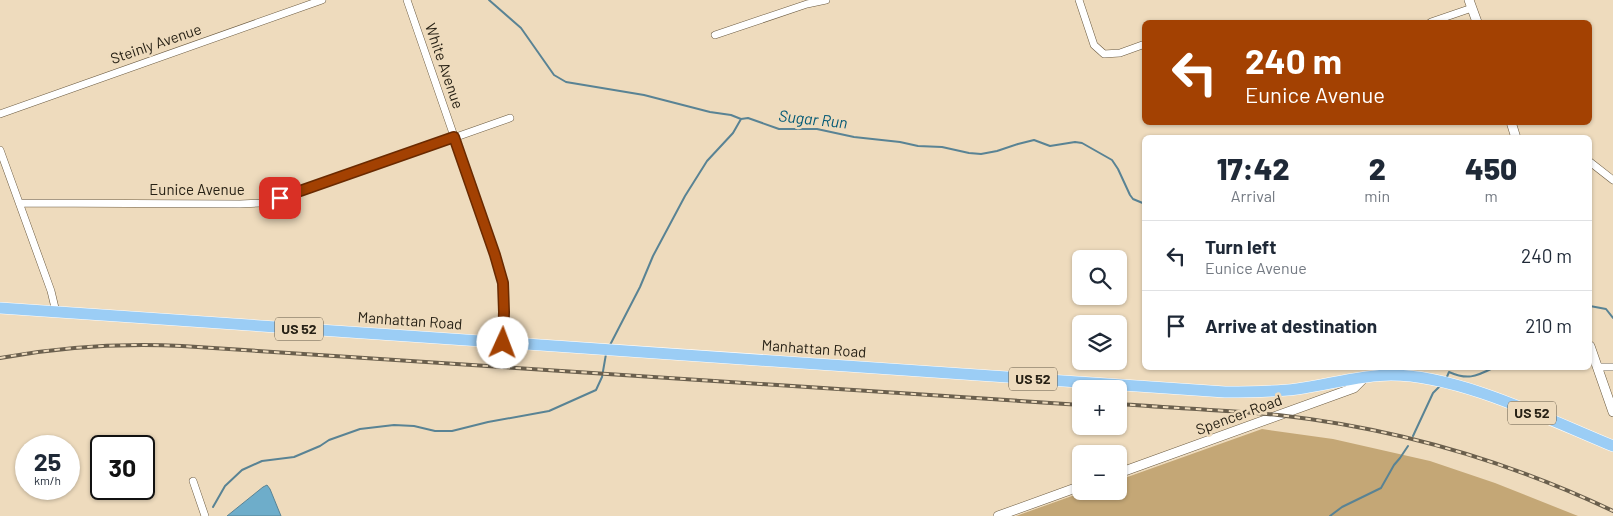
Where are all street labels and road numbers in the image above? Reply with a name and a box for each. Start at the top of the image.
street label: Steinly Avenue [108,19,203,67]
street label: White Avenue [422,21,468,111]
street label: Eunice Avenue [149,180,245,198]
street label: Manhattan Road [357,307,463,333]
road number: US 52 [275,318,323,340]
street label: Manhattan Road [761,335,867,361]
road number: US 52 [1009,368,1057,390]
street label: Spencer Road [1193,390,1284,438]
road number: US 52 [1508,402,1556,424]

